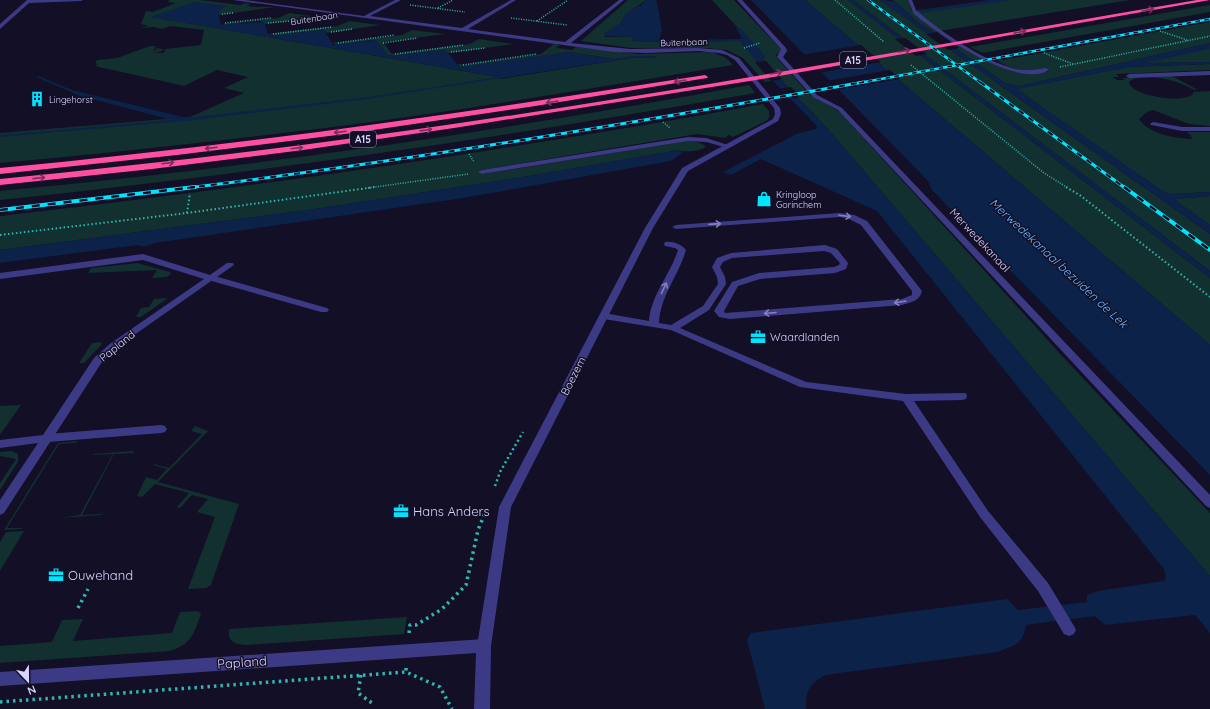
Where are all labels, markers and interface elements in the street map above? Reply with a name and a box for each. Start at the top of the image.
one-way arrow [1141,6,1154,14]
street label: Buitenbaan [290,9,338,27]
one-way arrow [1013,27,1026,35]
street label: Buitenbaan [660,36,708,48]
one-way arrow [897,47,910,55]
road number: A15 [840,52,866,68]
one-way arrow [769,69,782,77]
one-way arrow [674,77,687,85]
building icon: Lingehorst [28,90,46,108]
place label: Lingehorst [49,94,93,105]
one-way arrow [546,98,559,106]
one-way arrow [419,126,432,134]
one-way arrow [334,128,347,136]
road number: A15 [350,131,376,147]
one-way arrow [290,144,303,152]
one-way arrow [205,145,218,152]
one-way arrow [161,159,174,167]
one-way arrow [32,174,45,182]
place label: Kringloop Gorinchem [776,189,821,210]
shop icon: Kringloop Gorinchem [755,190,773,208]
water label: Merwedekanaal bezuiden de Lek [987,195,1132,332]
street label: Merwedekanaal [947,205,1013,275]
one-way arrow [838,212,851,220]
one-way arrow [708,221,721,228]
one-way arrow [661,282,668,294]
one-way arrow [893,298,906,306]
one-way arrow [764,310,777,317]
street label: Papland [96,327,138,365]
office icon: Waardlanden [749,328,767,346]
place label: Waardlanden [770,330,839,344]
street label: Boezem [557,354,589,398]
office icon: Hans Anders [392,502,410,520]
place label: Hans Anders [413,503,490,519]
office icon: Ouwehand [47,566,65,584]
place label: Ouwehand [68,567,133,583]
street label: Papland [217,652,267,672]
north arrow [8,661,48,701]
text: N [25,682,38,698]

